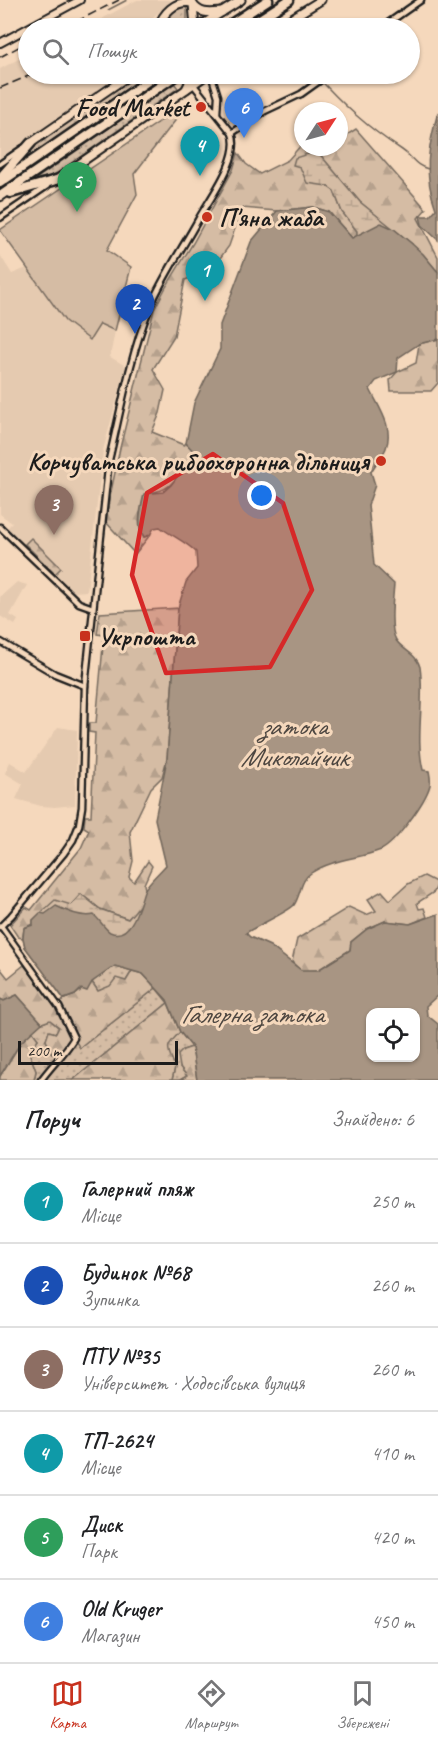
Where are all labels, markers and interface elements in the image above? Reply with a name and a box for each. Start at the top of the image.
search box [18,18,420,84]
icon: search [39,35,72,68]
text: Пошук [87,37,136,65]
pin: 6 [224,88,264,138]
place label: Food Market [76,91,191,124]
marker: Food Market [194,100,208,114]
north arrow [294,102,348,156]
pin: 4 [180,126,220,176]
pin: 5 [58,162,97,212]
place label: П'яна жаба [219,201,325,234]
marker: П'яна жаба [200,210,214,224]
pin: 1 [186,252,224,301]
pin: 2 [116,284,154,334]
place label: Корчуватська рибоохоронна дільниця [28,445,371,478]
marker: Корчуватська рибоохоронна дільниця [374,454,388,468]
your location [247,481,276,510]
pin: 3 [34,486,74,535]
place label: Укрпошта [97,620,196,653]
marker: Укрпошта [78,629,92,643]
water label: затока Миколайчик [240,709,352,774]
water label: Галерна затока [181,997,326,1032]
map controls [366,1008,420,1062]
button: locate [366,1008,420,1062]
scale bar [18,1038,178,1066]
text: 200 m [27,1041,61,1061]
text: Поруч [24,1103,80,1136]
text: Знайдено: 6 [332,1107,414,1132]
text: Галерний пляж [81,1175,192,1203]
text: 1 [39,1189,48,1214]
text: 250 m [371,1189,414,1214]
text: Місце [81,1203,121,1228]
text: Будинок №68 [81,1259,190,1287]
text: 2 [39,1273,48,1298]
text: 260 m [371,1273,414,1298]
text: Зупинка [81,1287,139,1312]
text: ПТУ №35 [81,1343,159,1371]
text: 3 [39,1357,48,1382]
text: 260 m [371,1357,414,1382]
text: Університет · Ходосівська вулиця [81,1371,304,1396]
text: ТП-2624 [81,1427,153,1455]
text: 4 [39,1441,48,1466]
text: 410 m [371,1441,414,1466]
text: Місце [81,1455,121,1480]
text: Диск [81,1511,122,1539]
text: 5 [39,1525,48,1550]
text: 420 m [371,1525,414,1550]
text: Парк [81,1539,117,1564]
text: Old Kruger [81,1595,161,1623]
text: 6 [39,1609,48,1634]
text: 450 m [371,1609,414,1634]
text: Магазин [81,1623,139,1648]
tab: Карта [49,1677,86,1733]
tab: Маршрут [185,1677,238,1733]
tab: Збережені [336,1677,389,1733]

